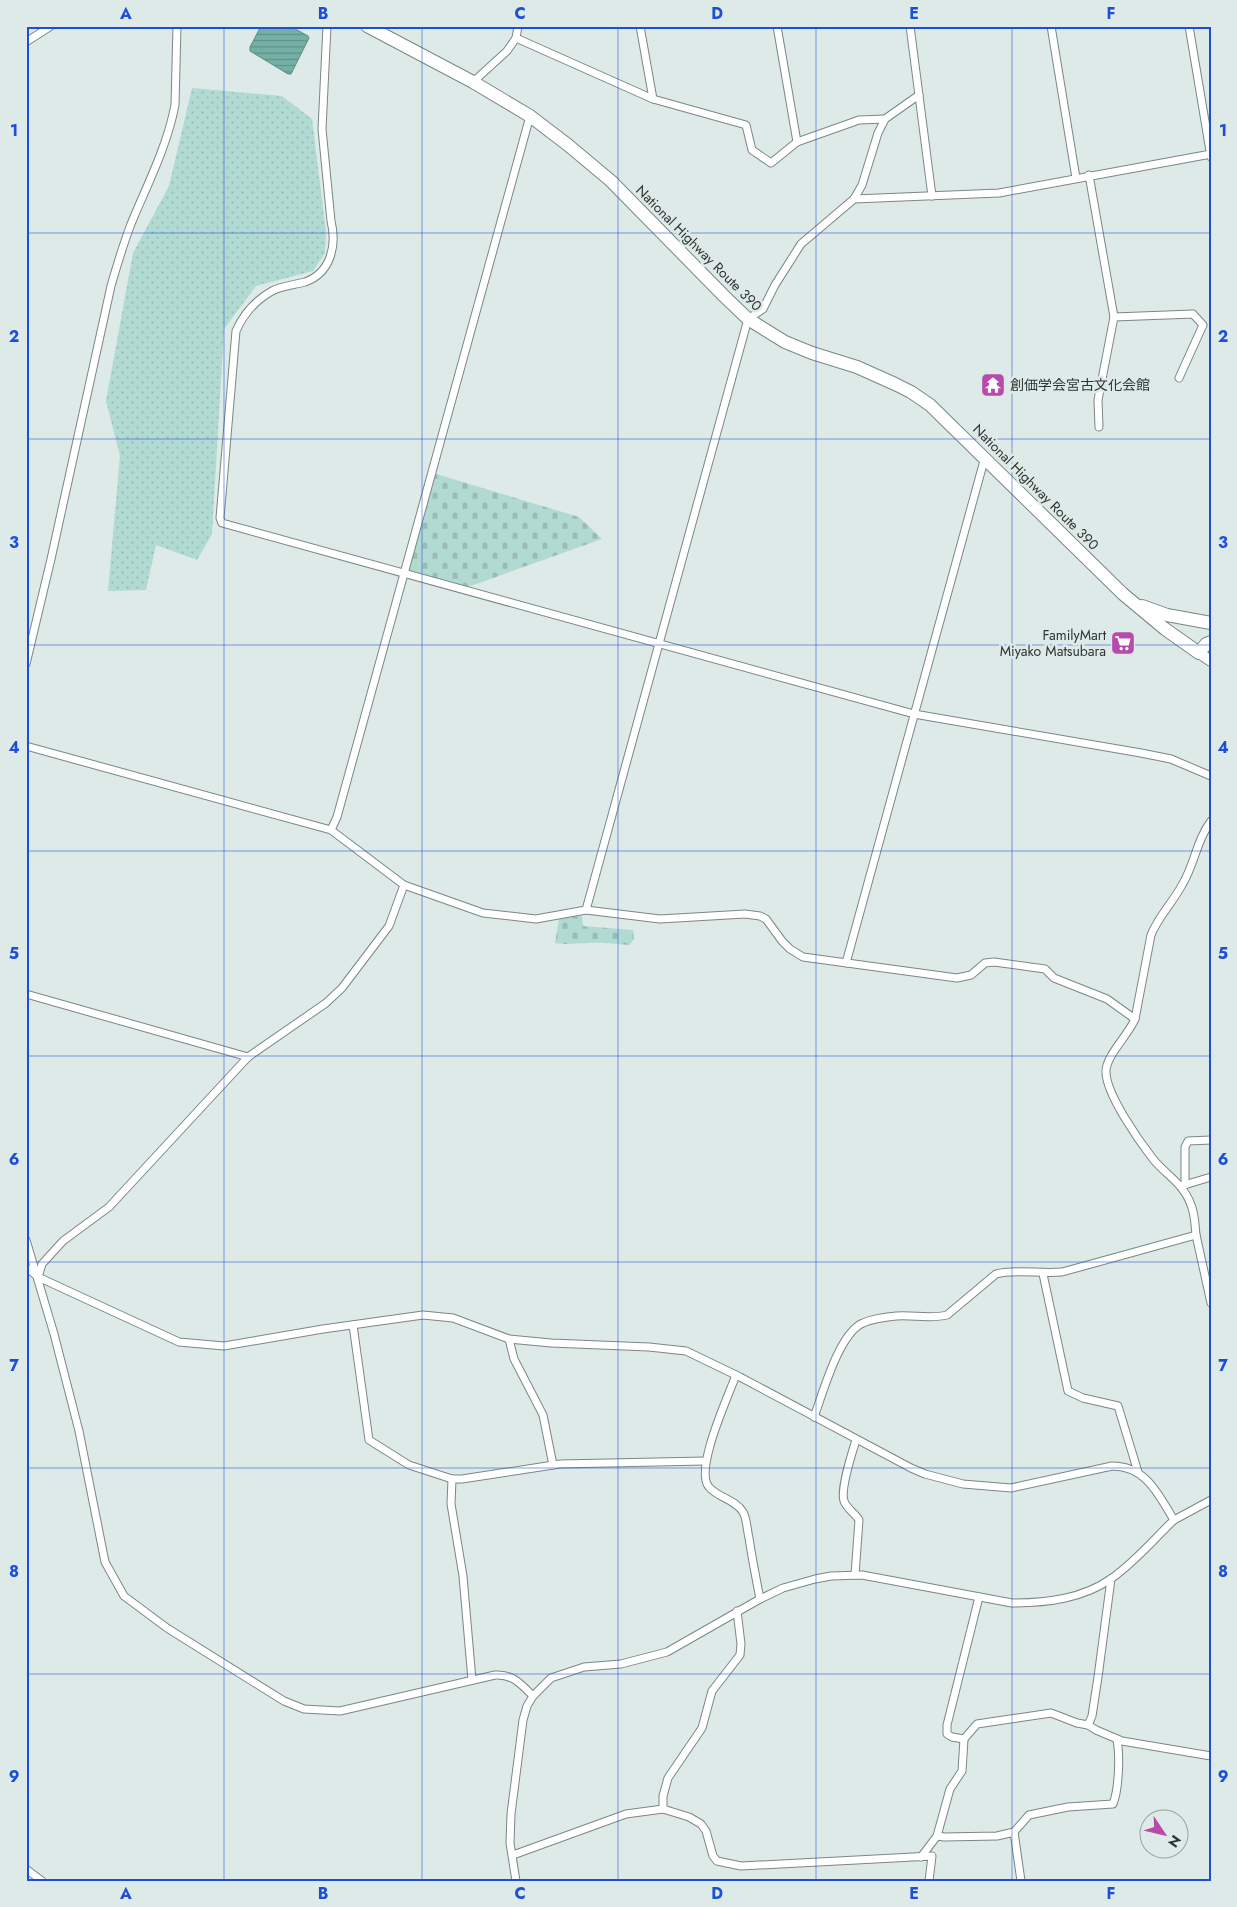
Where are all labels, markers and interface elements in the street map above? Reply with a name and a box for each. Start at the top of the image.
text: A [119,2,132,25]
text: B [318,2,328,25]
text: C [514,2,526,25]
text: D [711,2,723,25]
text: E [909,2,919,25]
text: F [1107,2,1115,25]
text: 1 [10,119,18,142]
text: 1 [1219,119,1227,142]
street label: National Highway Route 390 [632,181,766,315]
text: 2 [9,325,19,348]
text: 2 [1218,325,1228,348]
temple icon: 創価学会宮古文化会館 [980,372,1006,398]
place label: 創価学会宮古文化会館 [1010,375,1150,395]
street label: National Highway Route 390 [969,420,1103,554]
text: 3 [9,531,19,554]
text: 3 [1218,531,1228,554]
place label: FamilyMart Miyako Matsubara [1000,625,1107,661]
supermarket icon: FamilyMart Miyako Matsubara [1110,630,1136,656]
text: 4 [8,736,20,759]
text: 4 [1217,736,1229,759]
text: 5 [9,942,19,965]
text: 5 [1218,942,1228,965]
text: 6 [9,1148,19,1171]
text: 6 [1218,1148,1228,1171]
text: 7 [9,1354,19,1377]
text: 7 [1218,1354,1228,1377]
text: 8 [9,1560,19,1583]
text: 8 [1218,1560,1228,1583]
text: 9 [9,1765,19,1788]
text: 9 [1218,1765,1228,1788]
north arrow [1140,1810,1190,1860]
text: N [1163,1831,1186,1852]
text: A [119,1882,132,1905]
text: B [318,1882,328,1905]
text: C [514,1882,526,1905]
text: D [711,1882,723,1905]
text: E [909,1882,919,1905]
text: F [1107,1882,1115,1905]

